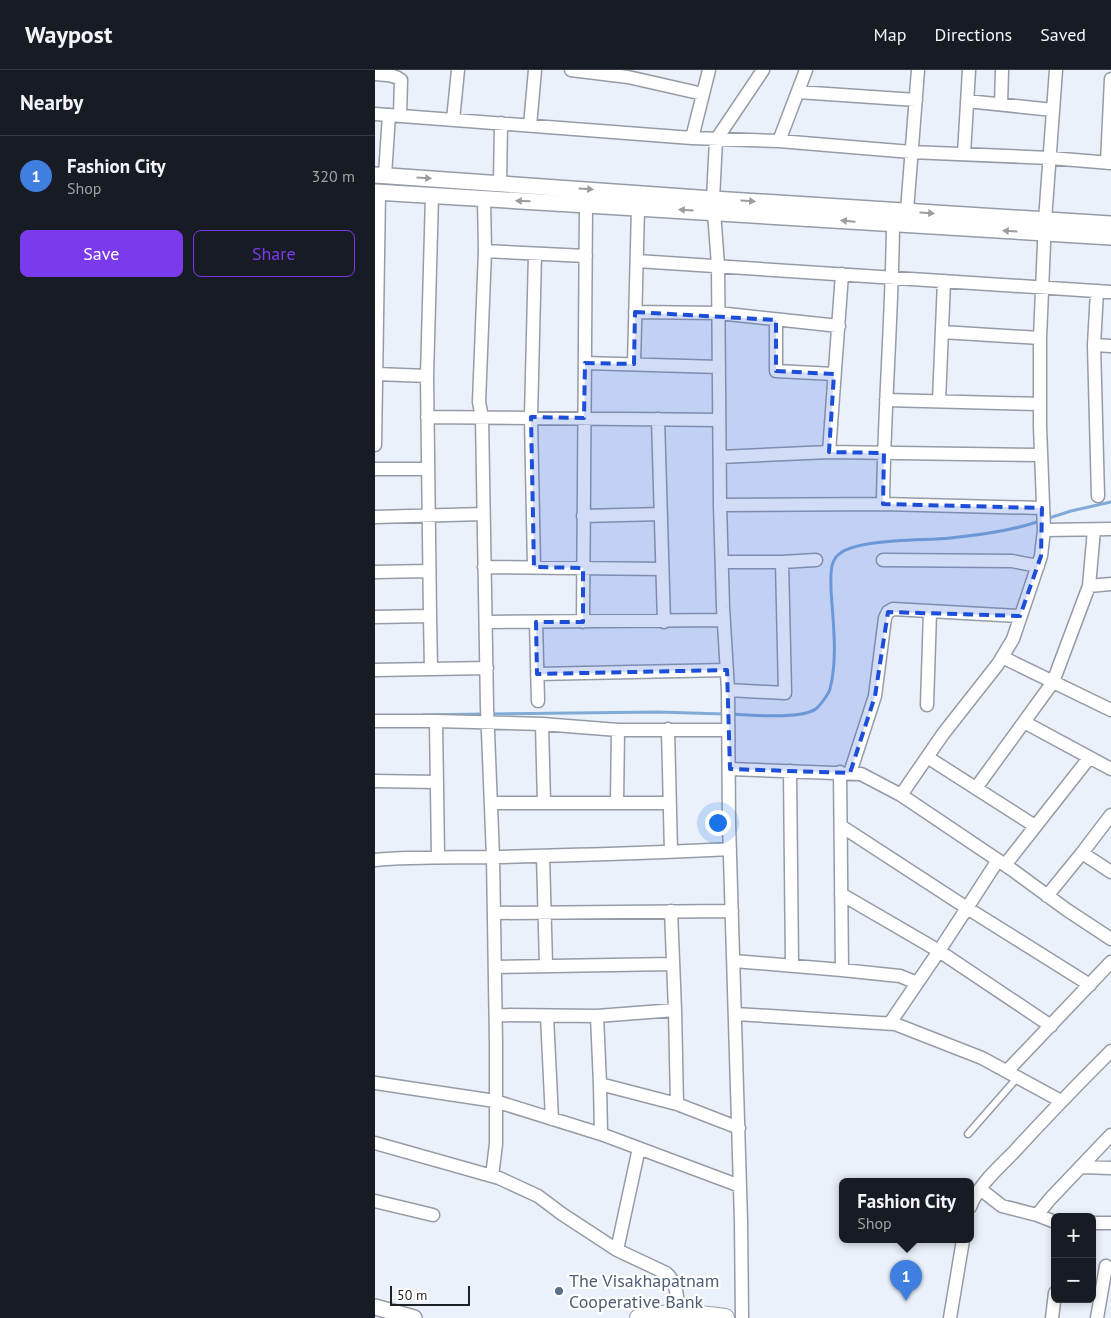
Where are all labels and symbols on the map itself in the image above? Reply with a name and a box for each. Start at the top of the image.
one-way arrow [416,174,432,182]
one-way arrow [578,186,594,194]
one-way arrow [515,196,531,204]
one-way arrow [740,197,756,205]
one-way arrow [677,206,693,214]
one-way arrow [920,209,936,217]
one-way arrow [839,217,855,225]
one-way arrow [1002,226,1018,234]
your location [705,810,731,836]
pin: 1 [890,1260,922,1301]
place label: The Visakhapatnam Cooperative Bank [569,1269,719,1313]
scale bar [390,1283,470,1306]
marker: The Visakhapatnam Cooperative Bank [553,1285,565,1297]

